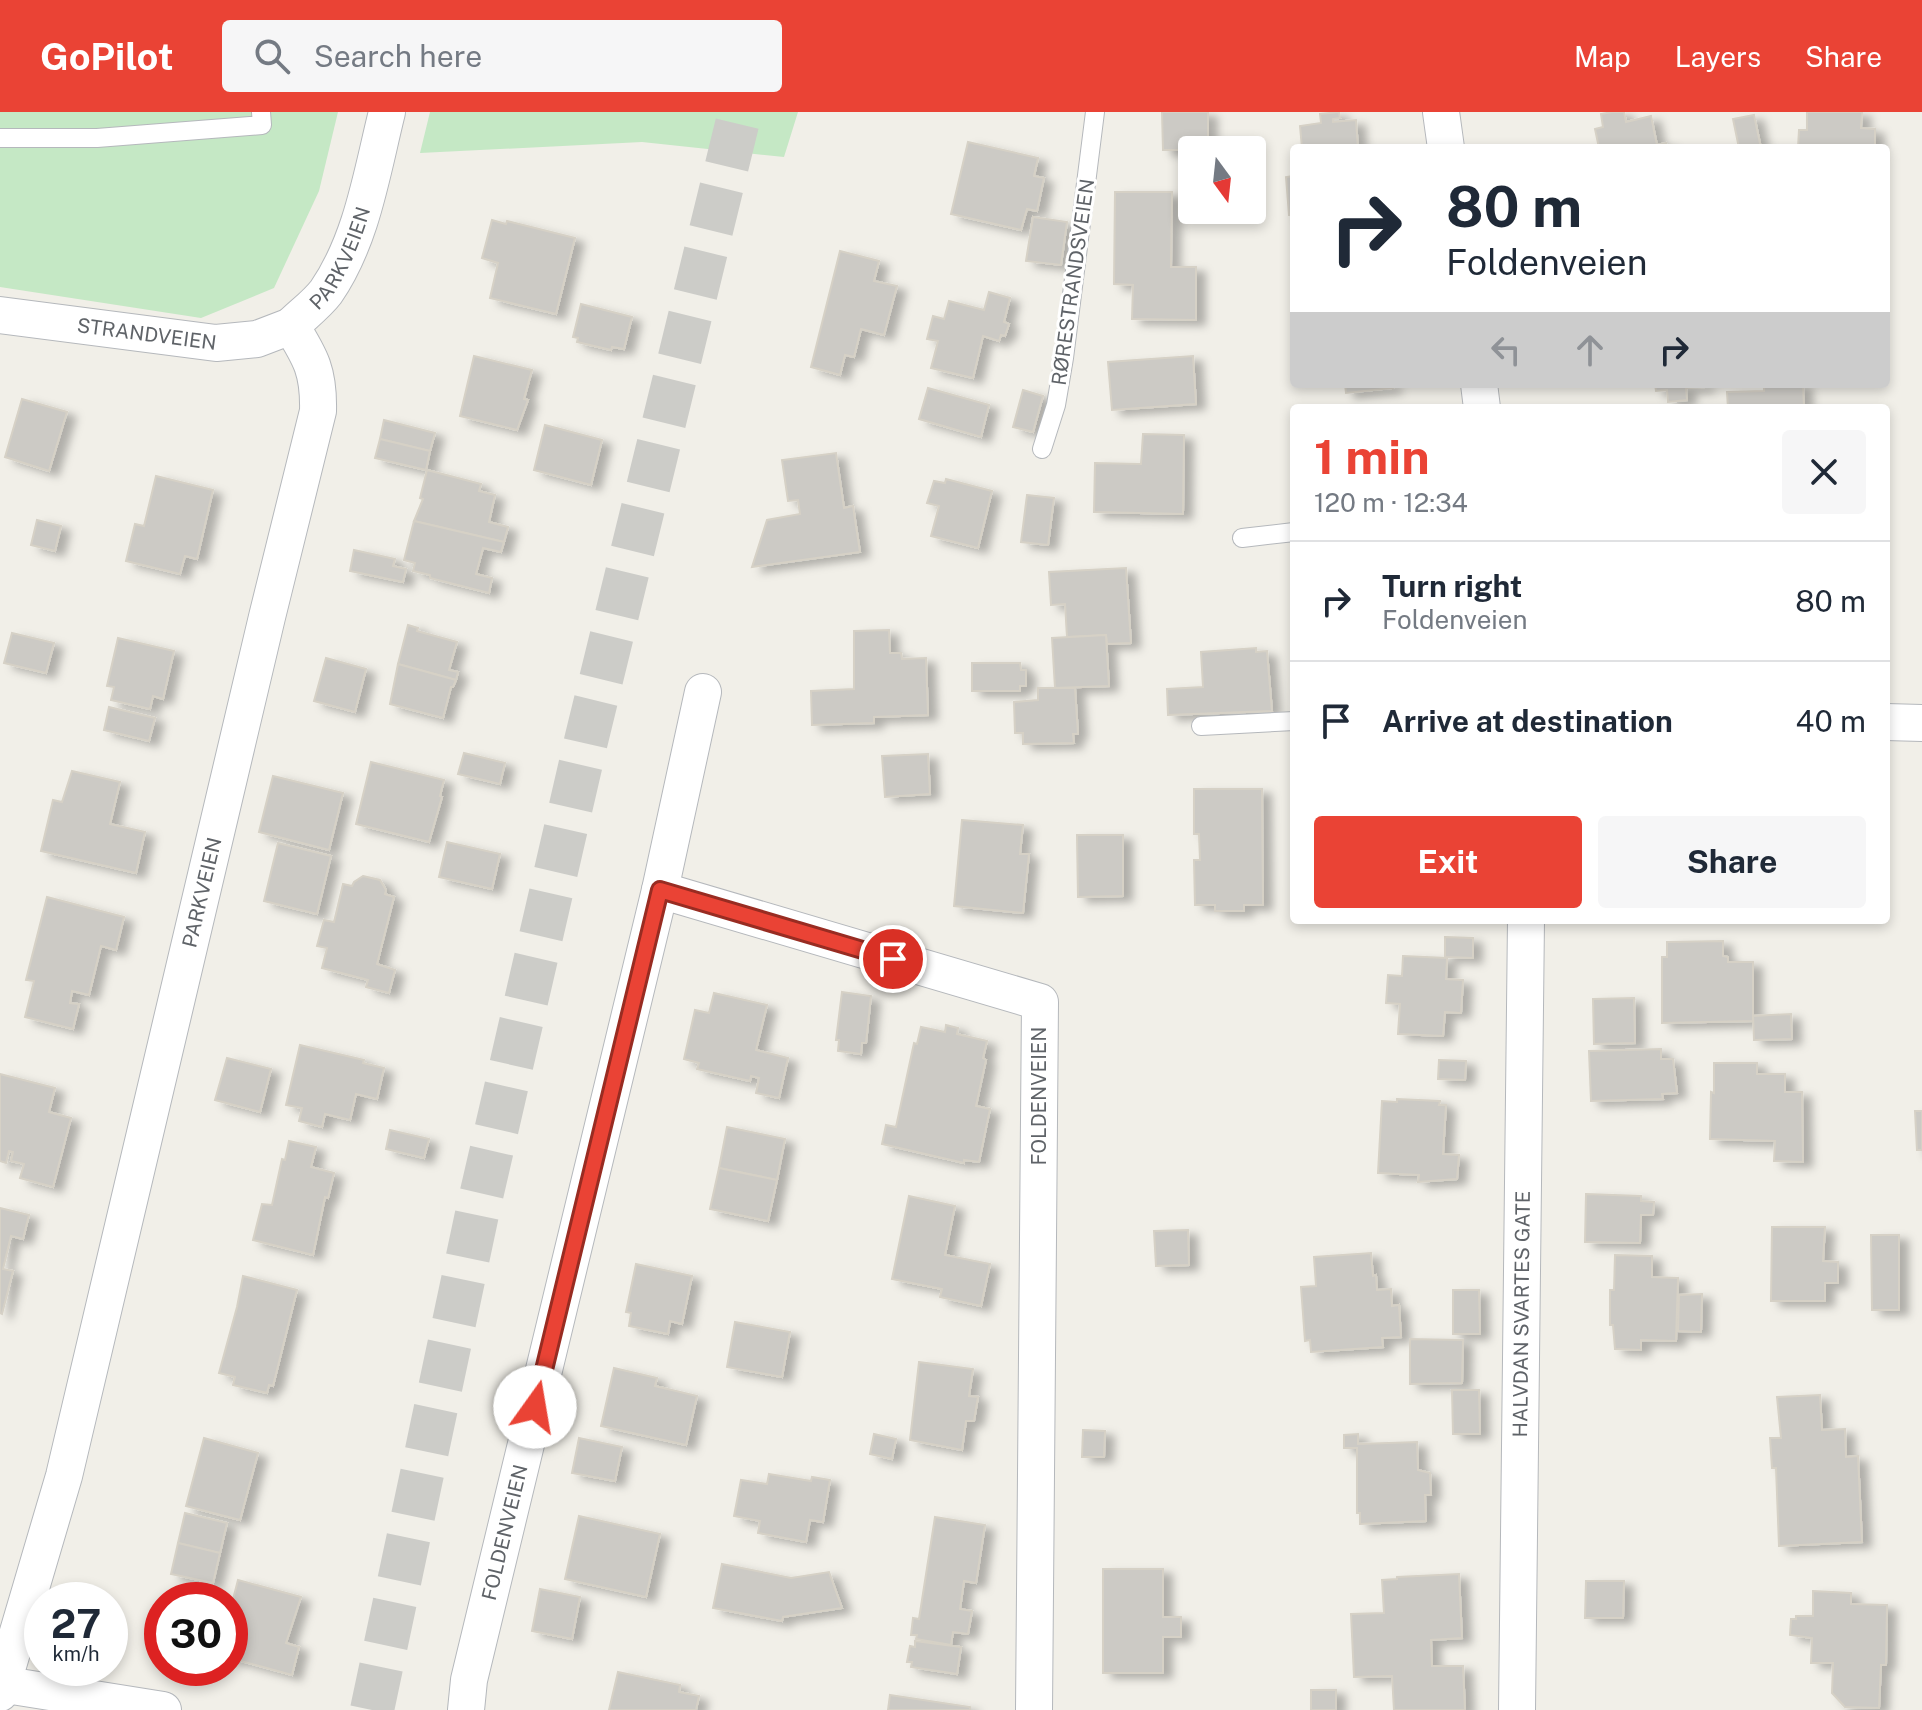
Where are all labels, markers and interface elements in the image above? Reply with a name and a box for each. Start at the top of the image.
search box [222,20,782,92]
text: GoPilot [40,34,174,79]
icon: search [250,34,294,78]
text: Search here [314,38,482,74]
text: Map [1574,40,1631,73]
text: Layers [1675,40,1761,73]
text: Share [1805,40,1882,73]
north arrow [1178,136,1266,224]
map controls [1178,136,1266,224]
text: 80 m [1446,174,1582,240]
icon: right [1314,176,1418,280]
street label: RØRESTRANDSVEIEN [1047,177,1099,387]
street label: PARKVEIEN [304,204,375,315]
text: Foldenveien [1446,241,1648,283]
street label: STRANDVEIEN [76,313,218,355]
icon: left [1484,328,1528,372]
icon: ahead [1568,328,1612,372]
icon: right [1652,328,1696,372]
text: 1 min [1314,428,1430,485]
button: close [1782,430,1866,514]
text: 120 m · 12:34 [1314,487,1468,518]
text: Turn right [1382,568,1522,604]
icon: right [1314,579,1358,623]
text: 80 m [1795,583,1866,619]
text: Foldenveien [1382,604,1528,635]
icon: arrive [1314,699,1358,743]
text: Arrive at destination [1382,703,1673,739]
text: 40 m [1796,703,1866,739]
button: Exit [1314,816,1582,908]
button: Share [1598,816,1866,908]
street label: PARKVEIEN [177,835,227,950]
pin [859,925,927,993]
icon: arrive [871,937,915,981]
street label: FOLDENVEIEN [1027,1027,1051,1165]
street label: HALVDAN SVARTES GATE [1508,1191,1535,1437]
position arrow [493,1365,577,1449]
street label: FOLDENVEIEN [477,1462,533,1603]
speed limit sign: 30 [144,1582,248,1686]
text: 27 [51,1600,101,1647]
text: km/h [52,1642,100,1666]

